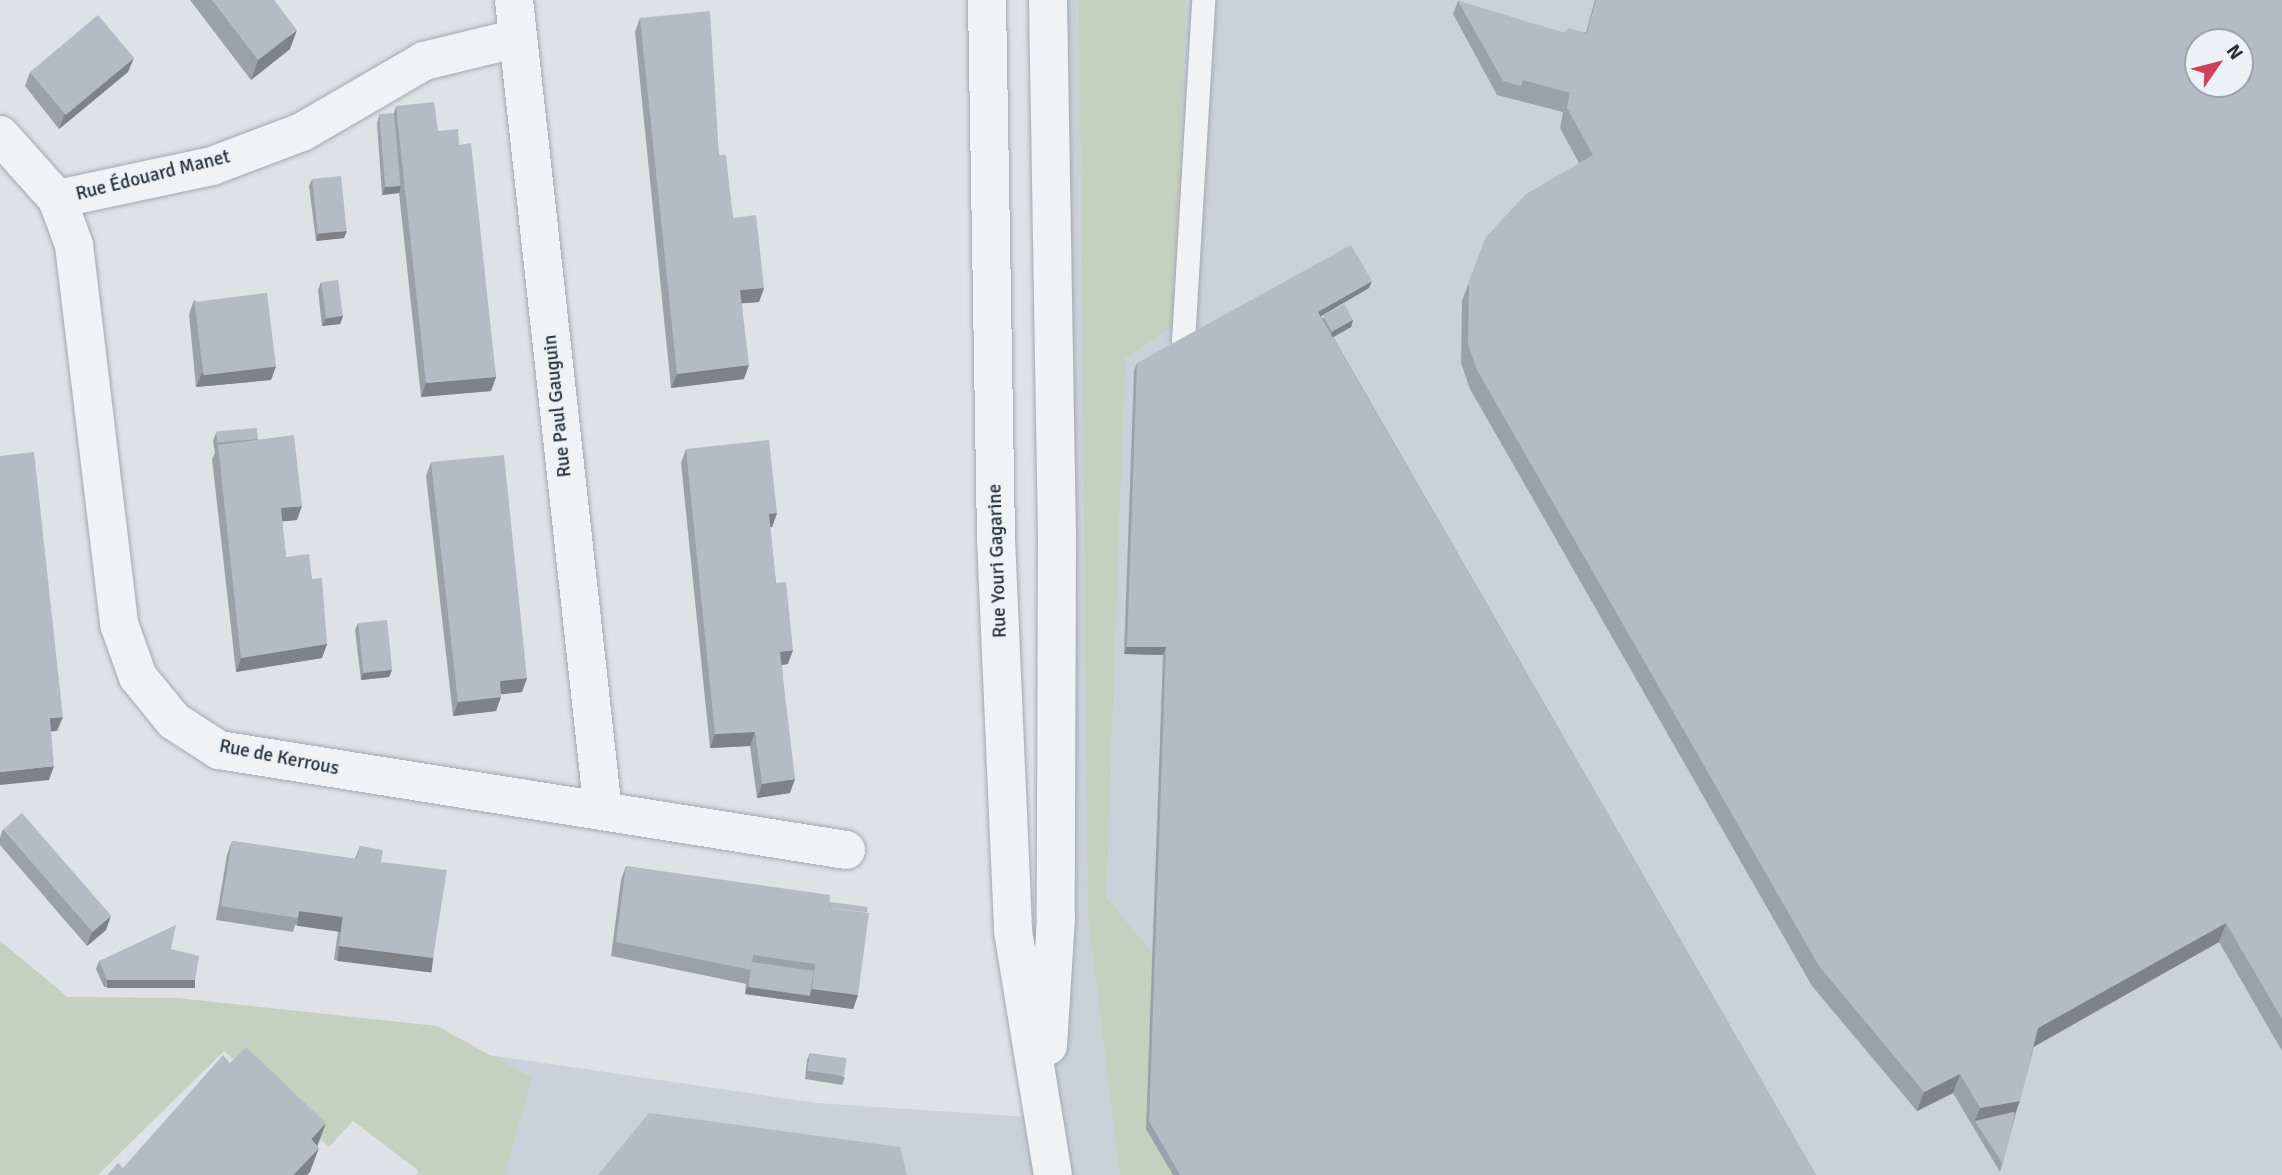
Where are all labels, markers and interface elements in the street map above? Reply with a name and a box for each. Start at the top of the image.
north arrow [2184,28,2254,98]
text: N [2221,40,2248,64]
street label: Rue Édouard Manet [74,146,232,206]
street label: Rue Paul Gauguin [539,334,577,478]
street label: Rue Youri Gagarine [984,484,1012,638]
street label: Rue de Kerrous [217,735,341,781]

